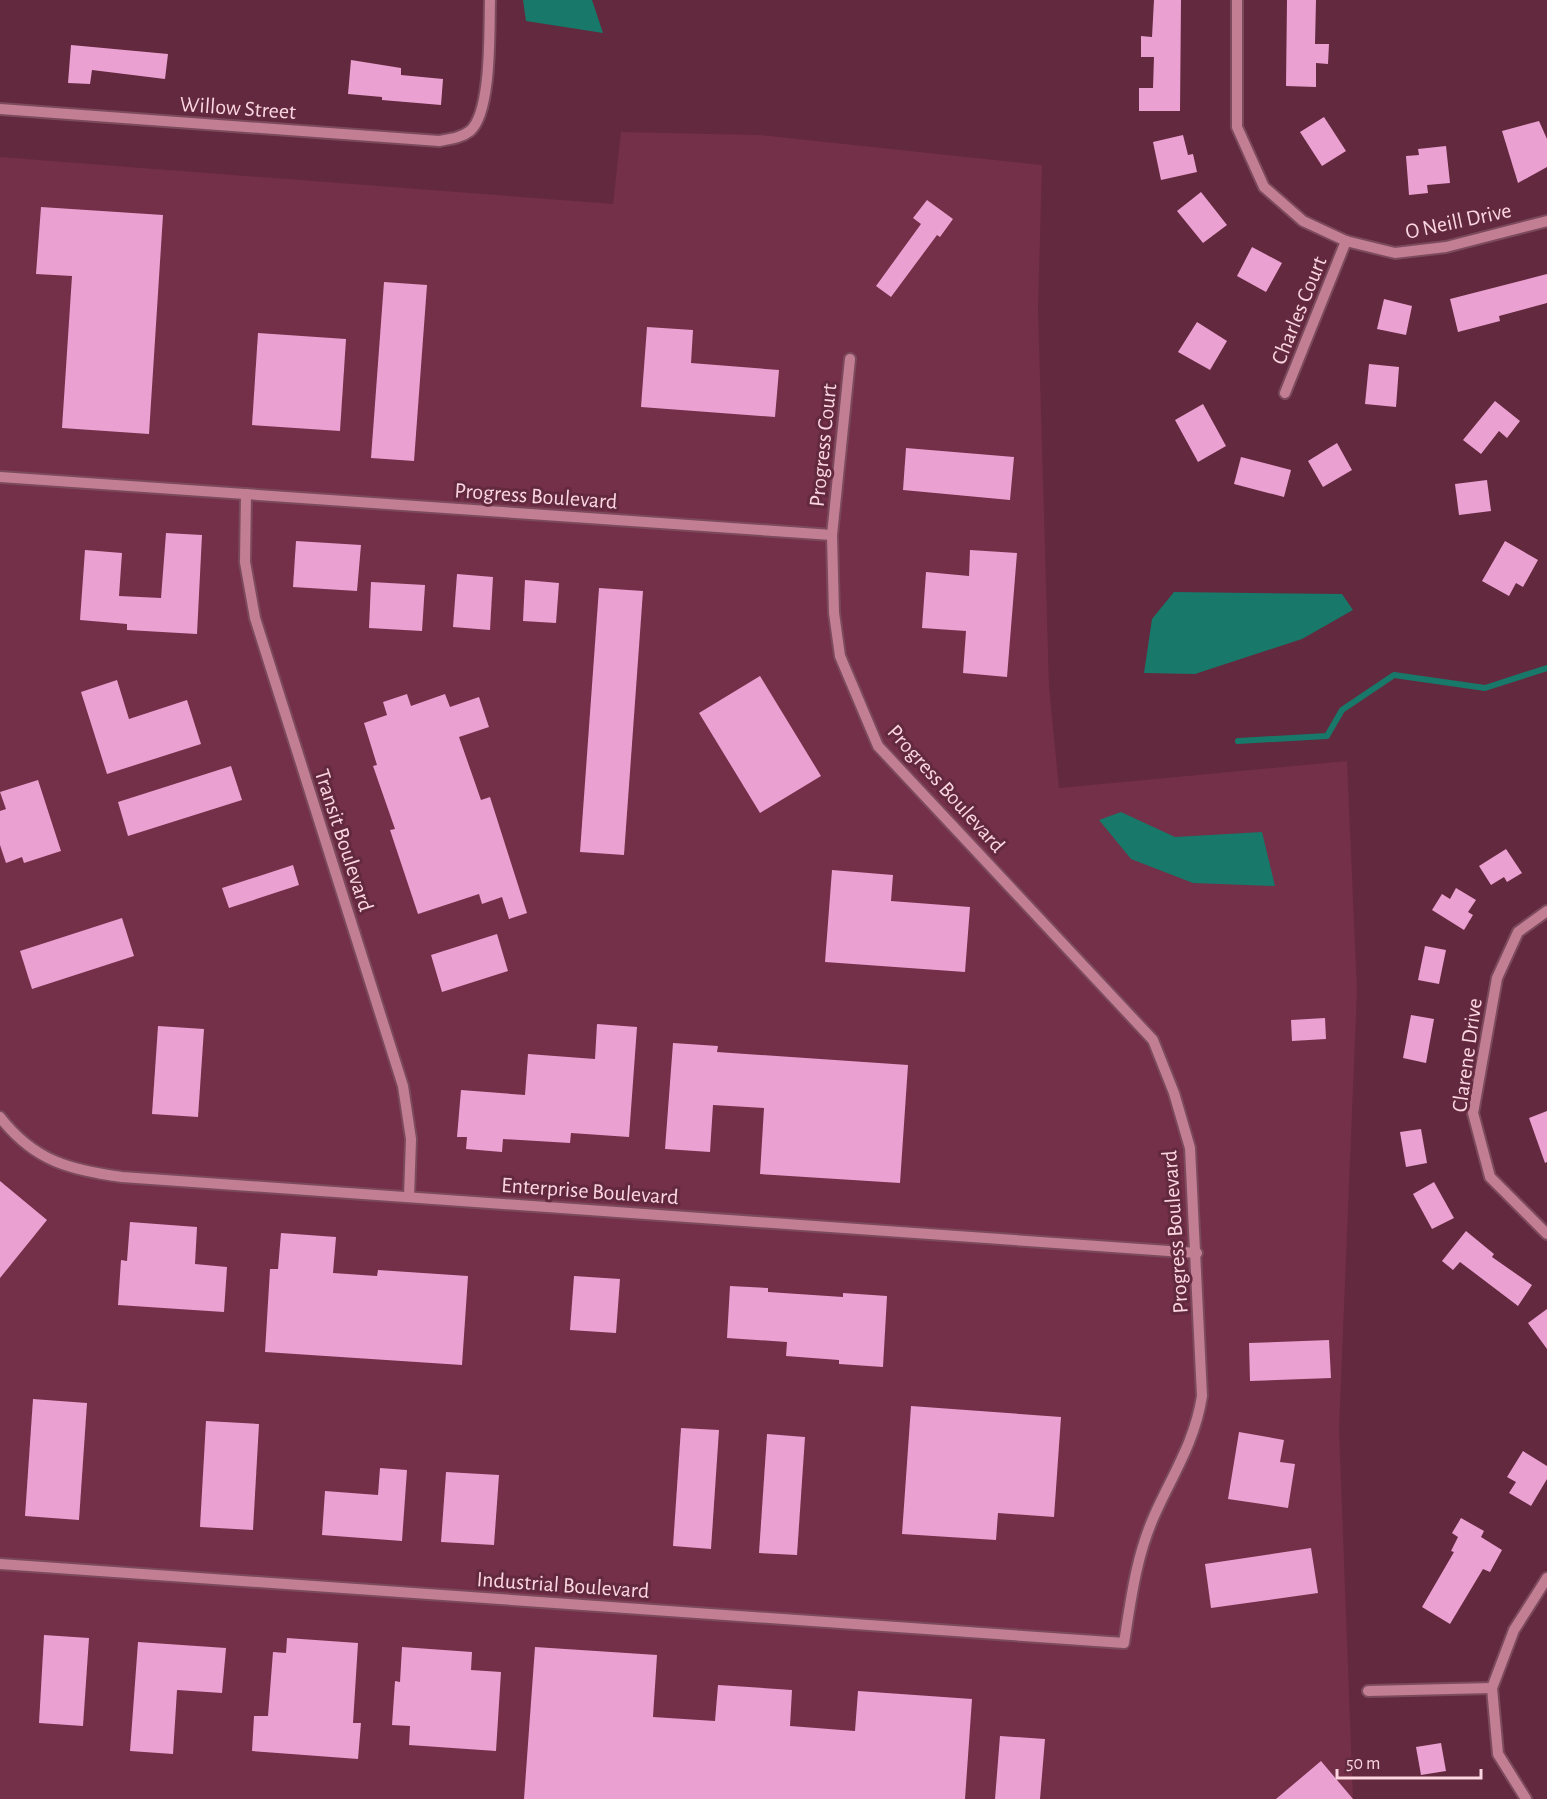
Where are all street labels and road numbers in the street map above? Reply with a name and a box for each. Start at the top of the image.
street label: Willow Street [179,93,297,123]
street label: O Neill Drive [1403,199,1513,243]
street label: Charles Court [1267,253,1331,367]
street label: Progress Court [806,382,840,508]
street label: Progress Boulevard [454,479,618,513]
street label: Progress Boulevard [883,721,1009,857]
street label: Transit Boulevard [311,766,377,914]
street label: Clarene Drive [1448,997,1486,1114]
street label: Progress Boulevard [1158,1150,1192,1314]
street label: Enterprise Boulevard [501,1174,679,1208]
street label: Industrial Boulevard [476,1568,650,1602]

